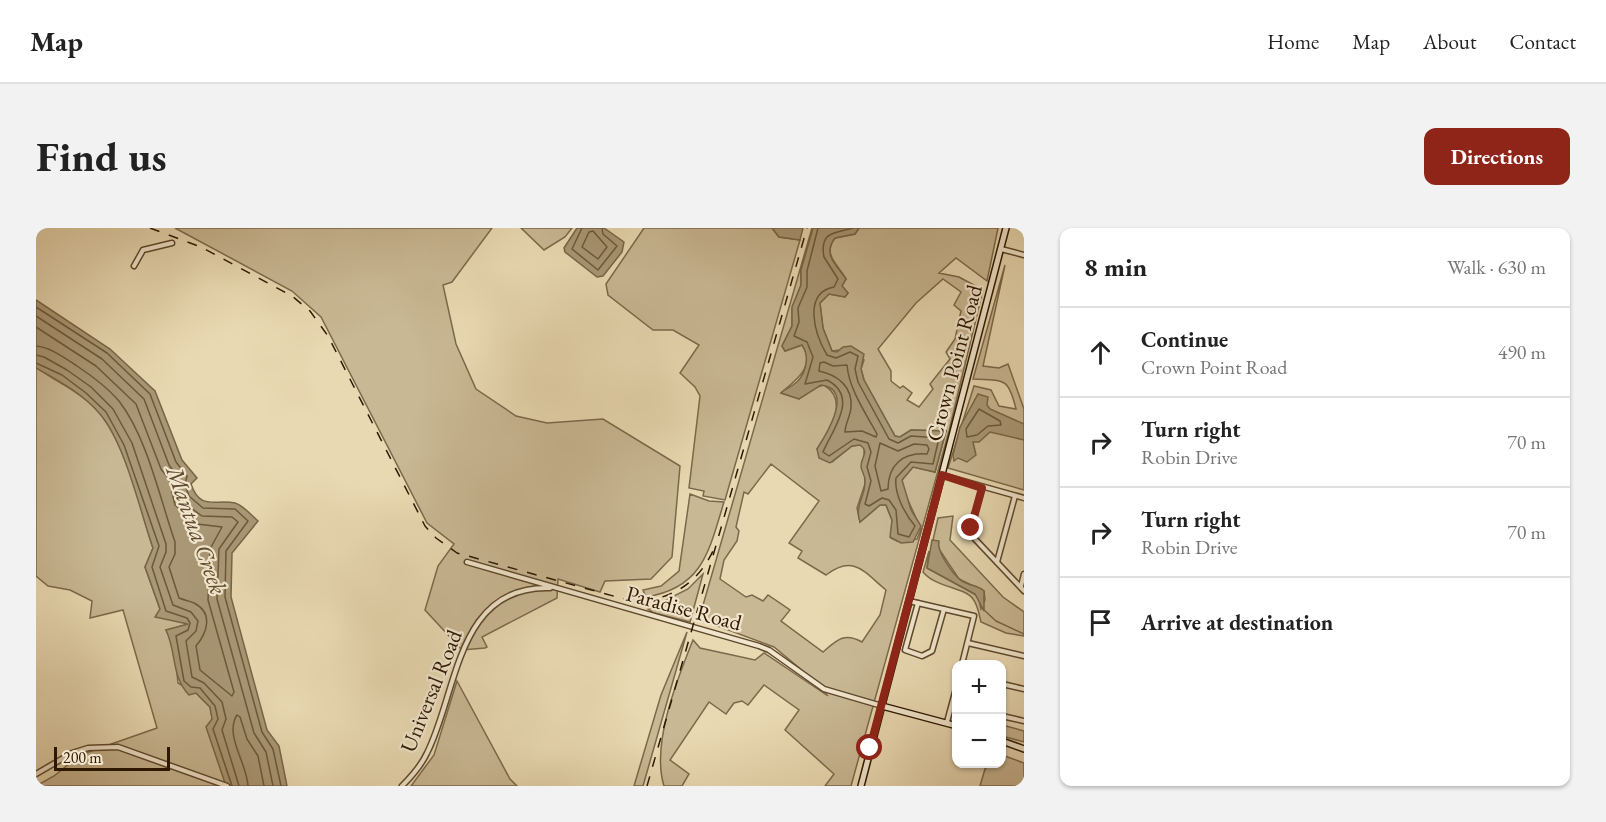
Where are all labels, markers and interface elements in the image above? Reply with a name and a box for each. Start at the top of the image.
text: Map [30,23,83,59]
text: Home [1267,28,1319,55]
text: Map [1352,28,1390,55]
text: About [1423,28,1476,55]
text: Contact [1509,28,1576,55]
button: Directions [1424,128,1570,185]
text: Find us [36,129,167,184]
text: 8 min [1084,250,1147,284]
text: Walk · 630 m [1447,254,1546,280]
street label: Crown Point Road [919,281,989,444]
text: Continue [1141,325,1228,354]
icon: ahead [1084,336,1117,369]
text: 490 m [1498,339,1546,365]
text: Crown Point Road [1141,354,1287,380]
text: Turn right [1141,415,1240,444]
icon: right [1084,426,1117,459]
text: 70 m [1507,429,1546,455]
text: Robin Drive [1141,444,1238,470]
water label: Mantua Creek [159,460,235,599]
text: Turn right [1141,505,1240,534]
route end [957,514,983,540]
icon: right [1084,516,1117,549]
text: 70 m [1507,519,1546,545]
text: Robin Drive [1141,534,1238,560]
street label: Paradise Road [623,579,746,638]
icon: arrive [1084,606,1117,639]
text: Arrive at destination [1141,608,1333,637]
street label: Universal Road [393,625,469,757]
map controls [952,660,1006,768]
button: + [952,660,1006,714]
button: − [952,714,1006,768]
route start [856,734,882,760]
scale bar [54,744,170,772]
text: 200 m [63,747,102,768]

